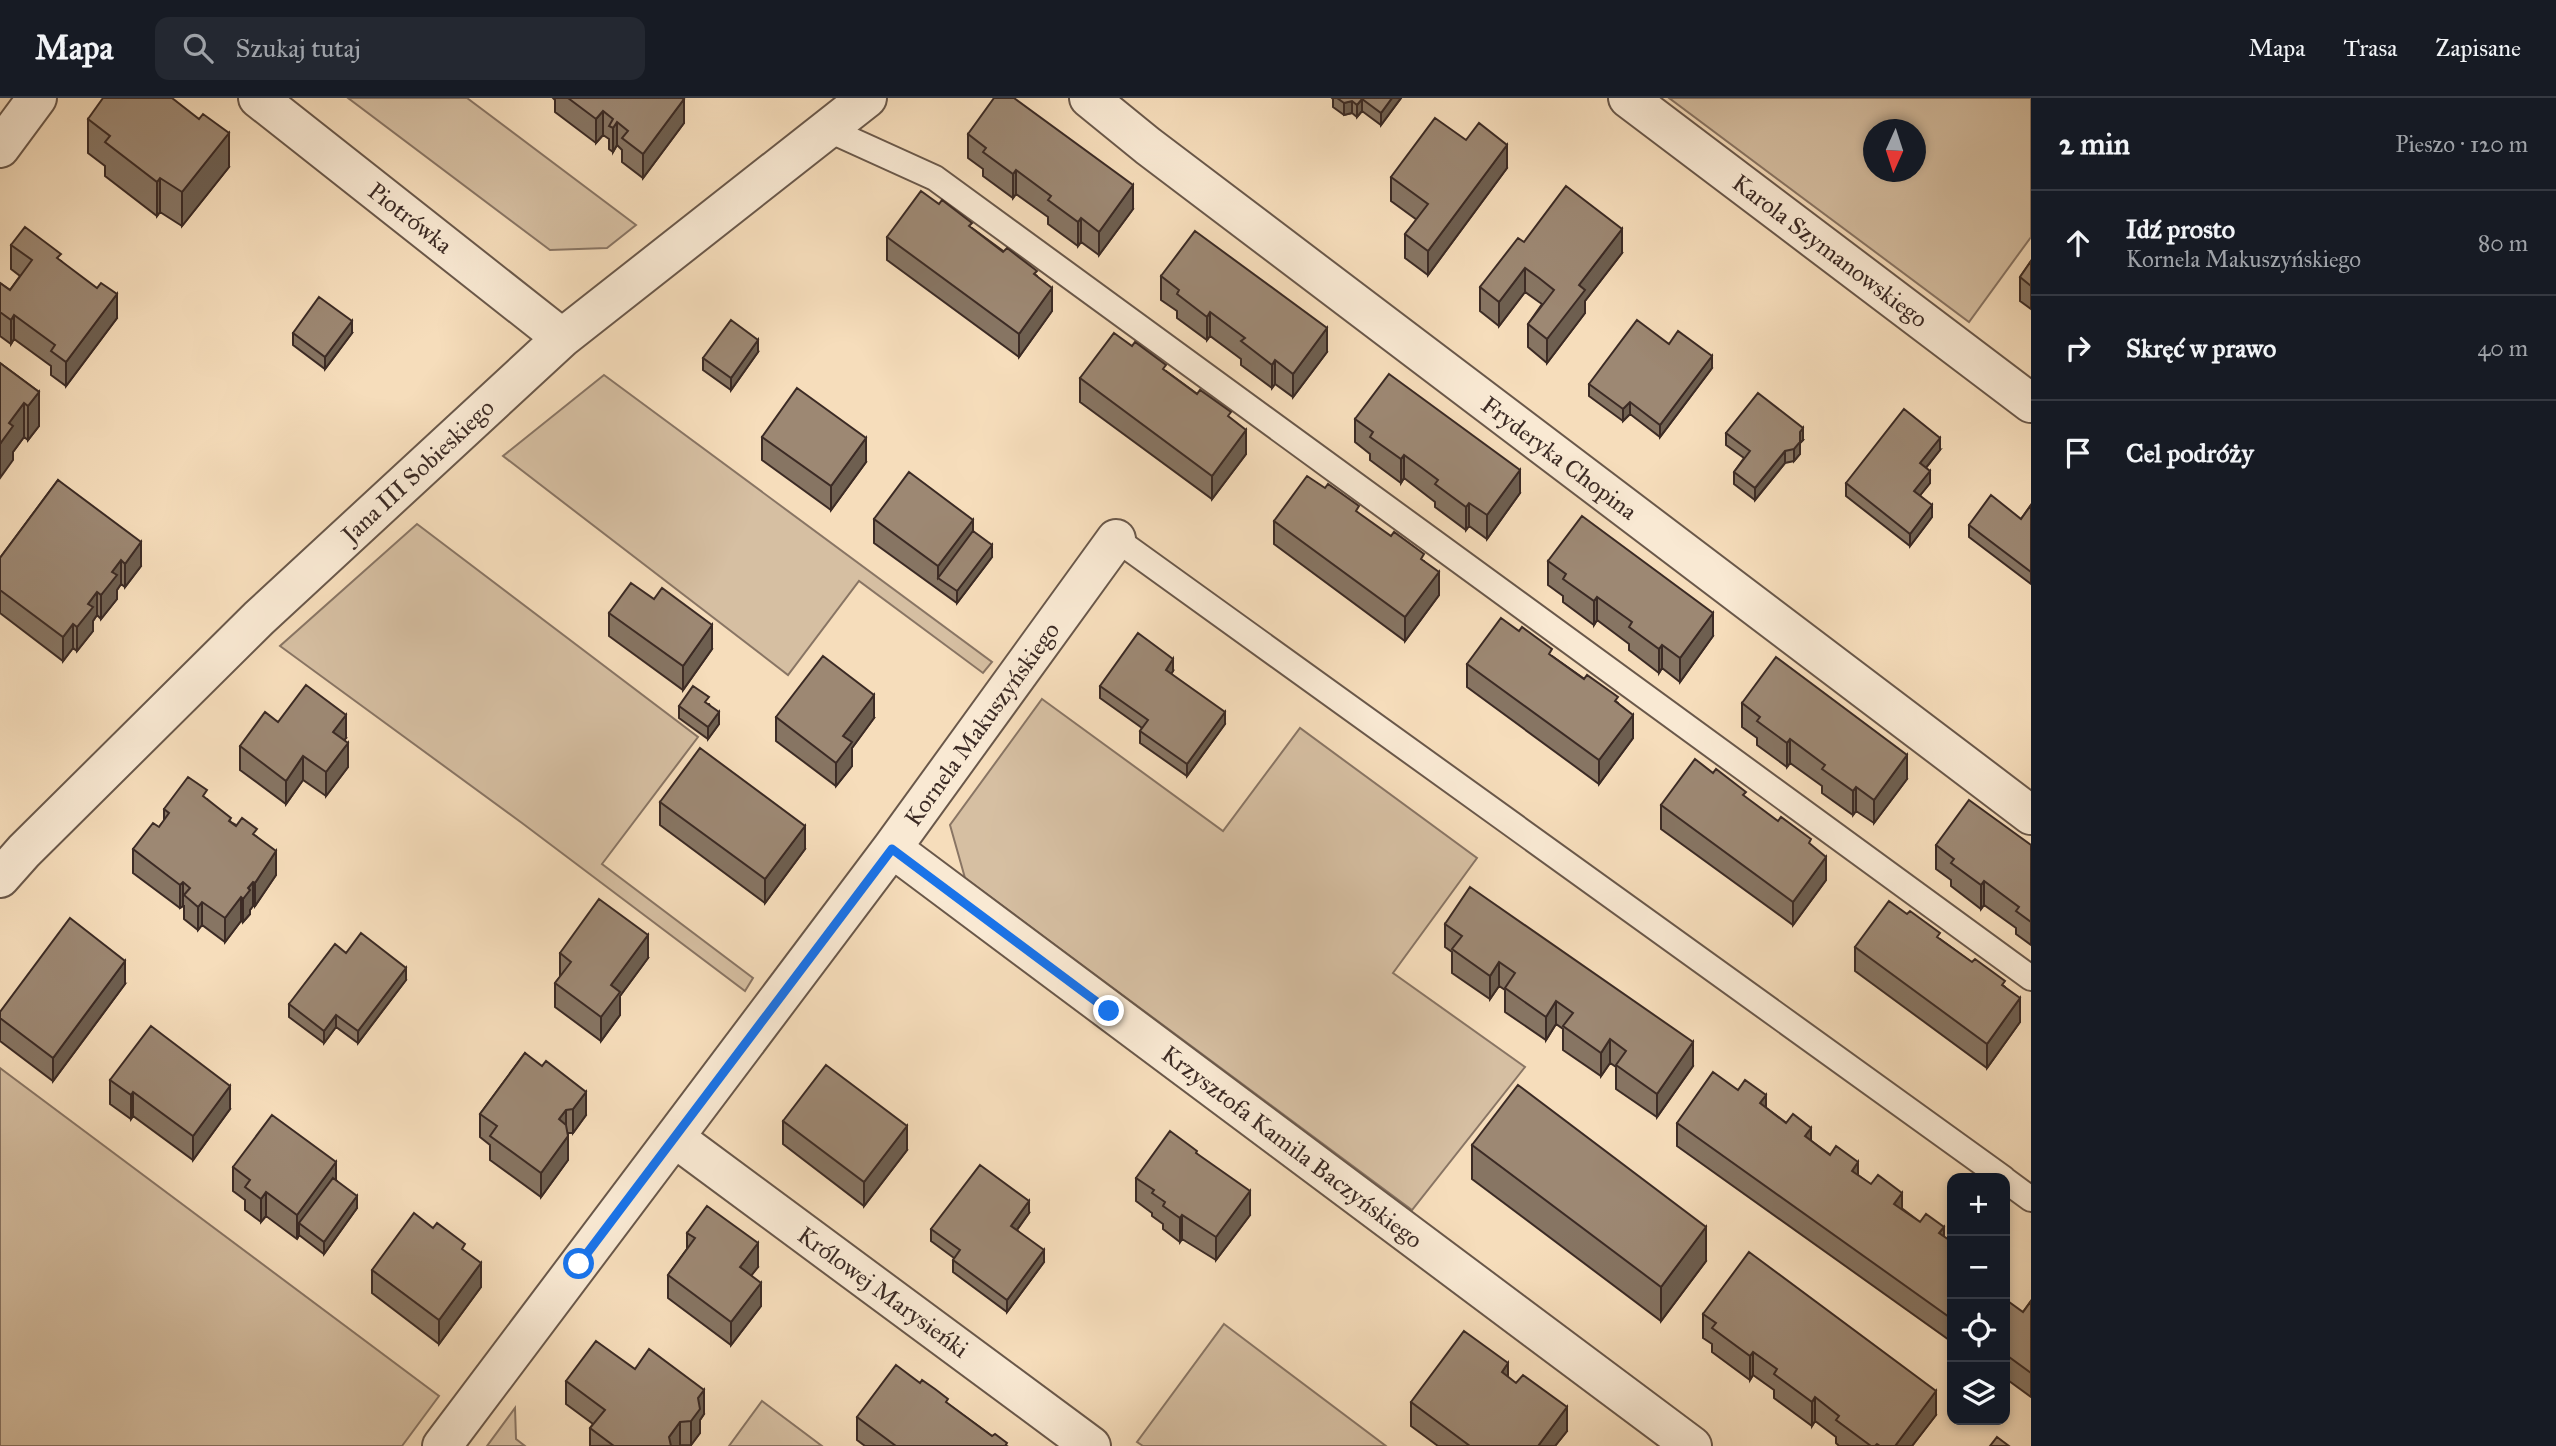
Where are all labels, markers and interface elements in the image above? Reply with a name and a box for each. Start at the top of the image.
search box [155,17,645,80]
text: Mapa [35,28,113,68]
icon: search [179,29,217,67]
text: Szukaj tutaj [235,32,361,64]
text: Mapa [2248,33,2306,63]
text: Trasa [2344,33,2397,63]
text: Zapisane [2435,33,2521,63]
north arrow [1863,119,1926,182]
text: 2 min [2059,126,2130,162]
text: Pieszo · 120 m [2395,130,2528,158]
street label: Karola Szymanowskiego [1726,168,1934,334]
street label: Piotrówka [362,176,459,261]
text: Idź prosto [2126,213,2235,245]
icon: ahead [2059,224,2097,262]
text: 80 m [2478,229,2528,257]
text: Kornela Makuszyńskiego [2126,245,2361,273]
icon: right [2059,329,2097,367]
text: Skręć w prawo [2126,332,2276,364]
text: 40 m [2478,334,2528,362]
street label: Fryderyka Chopina [1475,390,1644,527]
street label: Jana III Sobieskiego [333,393,500,551]
icon: arrive [2059,434,2097,472]
text: Cel podróży [2126,437,2254,469]
street label: Kornela Makuszyńskiego [898,616,1066,832]
route end [1093,995,1124,1026]
street label: Krzysztofa Kamila Baczyńskiego [1156,1039,1428,1255]
map controls [1947,1173,2010,1425]
button: + [1947,1173,2010,1236]
street label: Królowej Marysieńki [792,1220,975,1364]
button: − [1947,1236,2010,1299]
route start [563,1248,594,1279]
button: locate [1947,1299,2010,1362]
button: layers [1947,1362,2010,1425]

